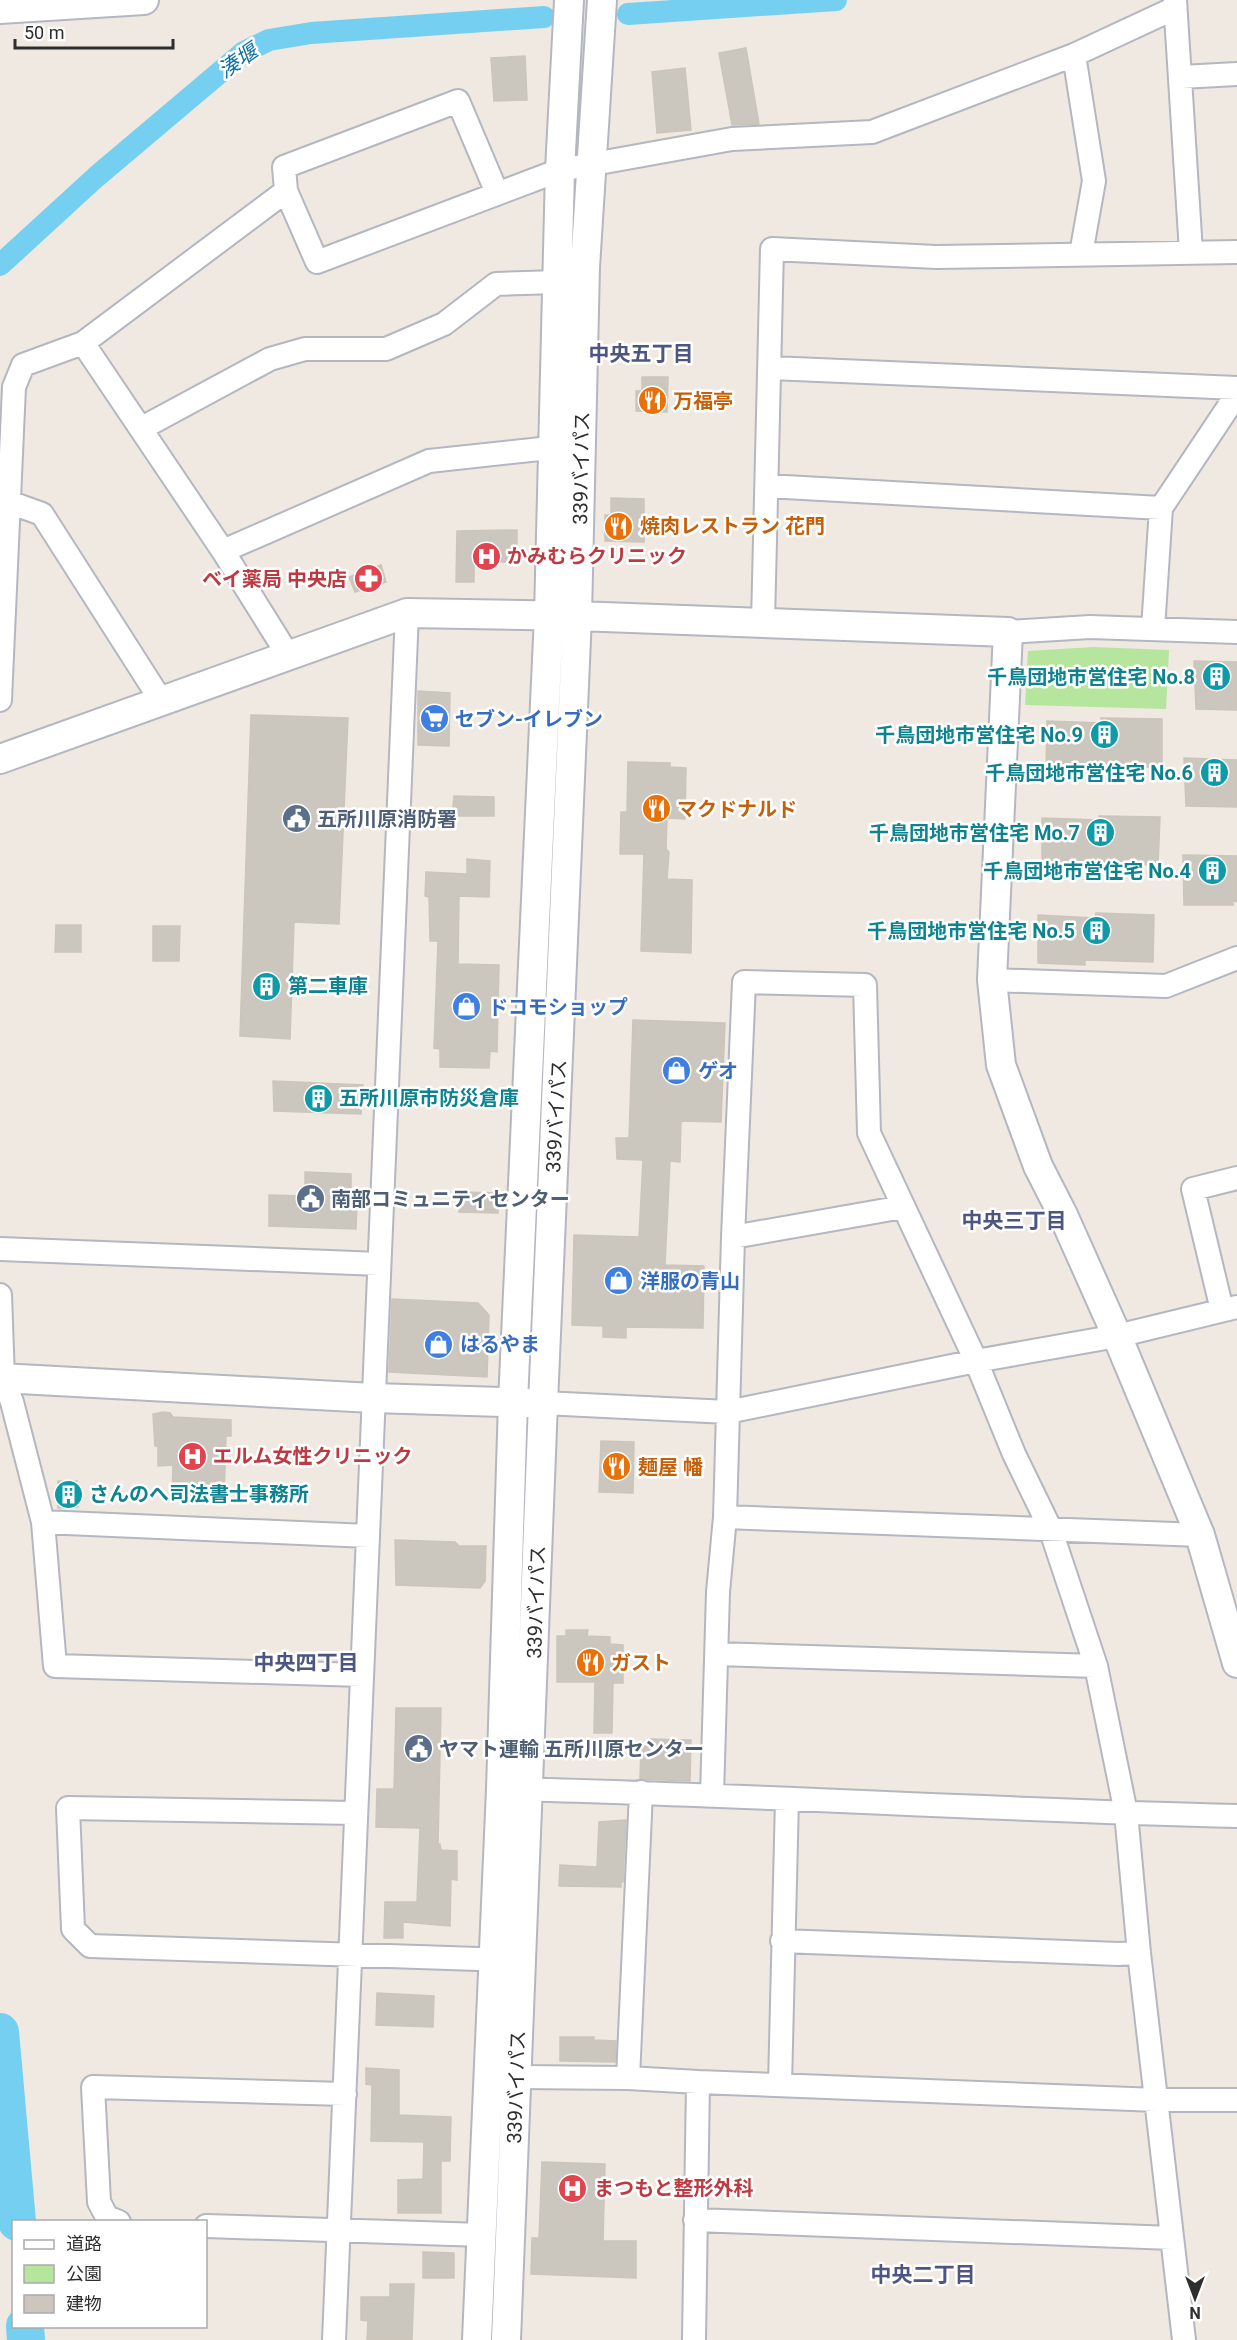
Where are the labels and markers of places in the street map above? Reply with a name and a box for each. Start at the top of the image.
restaurant icon: 万福亭 [636,385,668,417]
place label: 万福亭 [673,389,733,413]
restaurant icon: 焼肉レストラン 花門 [603,510,635,542]
place label: 焼肉レストラン 花門 [640,514,825,538]
hospital icon: かみむらクリニック [470,540,502,572]
place label: かみむらクリニック [507,544,687,568]
pharmacy icon: ベイ薬局 中央店 [352,563,384,595]
place label: ベイ薬局 中央店 [202,567,347,591]
building icon: 千鳥団地市営住宅 No.8 [1200,661,1232,693]
place label: 千鳥団地市営住宅 No.8 [987,665,1195,689]
supermarket icon: セブン-イレブン [418,703,450,735]
place label: セブン-イレブン [455,707,603,731]
building icon: 千鳥団地市営住宅 No.9 [1088,719,1120,751]
place label: 千鳥団地市営住宅 No.9 [875,723,1083,747]
building icon: 千鳥団地市営住宅 No.6 [1198,757,1230,789]
place label: 千鳥団地市営住宅 No.6 [985,761,1193,785]
restaurant icon: マクドナルド [640,793,672,825]
place label: マクドナルド [677,797,797,821]
public building icon: 五所川原消防署 [280,803,312,835]
place label: 五所川原消防署 [317,807,457,831]
building icon: 千鳥団地市営住宅 Mo.7 [1085,817,1117,849]
place label: 千鳥団地市営住宅 Mo.7 [869,821,1080,845]
building icon: 千鳥団地市営住宅 No.4 [1196,855,1228,887]
place label: 千鳥団地市営住宅 No.4 [983,859,1191,883]
building icon: 千鳥団地市営住宅 No.5 [1080,915,1112,947]
place label: 千鳥団地市営住宅 No.5 [867,919,1075,943]
building icon: 第二車庫 [251,970,283,1002]
place label: 第二車庫 [288,974,368,998]
shop icon: ドコモショップ [451,991,483,1023]
place label: ドコモショップ [488,995,628,1019]
shop icon: ゲオ [661,1055,693,1087]
place label: ゲオ [698,1059,738,1083]
building icon: 五所川原市防災倉庫 [302,1082,334,1114]
place label: 五所川原市防災倉庫 [339,1086,519,1110]
public building icon: 南部コミュニティセンター [294,1183,326,1215]
place label: 南部コミュニティセンター [331,1187,570,1211]
shop icon: 洋服の青山 [603,1265,635,1297]
place label: 洋服の青山 [640,1269,740,1293]
shop icon: はるやま [423,1328,455,1360]
place label: はるやま [460,1332,540,1356]
hospital icon: エルム女性クリニック [176,1440,208,1472]
place label: エルム女性クリニック [213,1444,413,1468]
restaurant icon: 麺屋 幡 [601,1451,633,1483]
place label: 麺屋 幡 [638,1455,703,1479]
building icon: さんのへ司法書士事務所 [52,1478,84,1510]
place label: さんのへ司法書士事務所 [89,1482,309,1506]
restaurant icon: ガスト [574,1647,606,1679]
place label: ガスト [611,1651,671,1675]
public building icon: ヤマト運輸 五所川原センター [402,1733,434,1765]
place label: ヤマト運輸 五所川原センター [439,1737,704,1761]
hospital icon: まつもと整形外科 [557,2172,589,2204]
place label: まつもと整形外科 [594,2176,754,2200]

